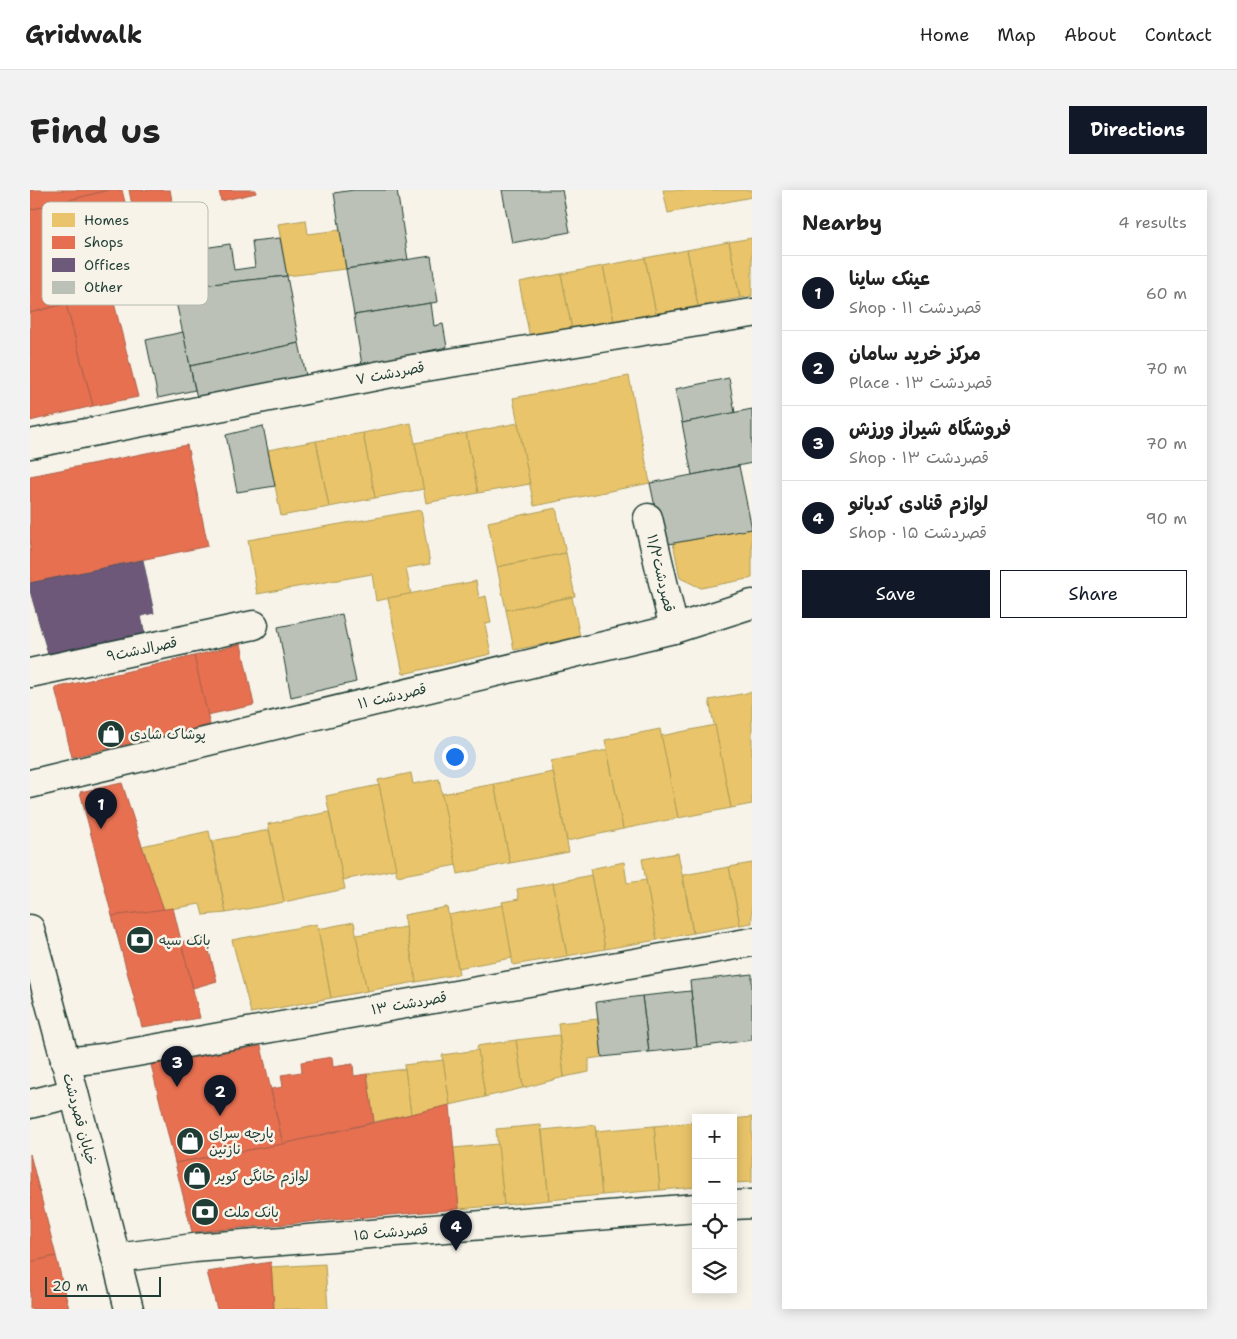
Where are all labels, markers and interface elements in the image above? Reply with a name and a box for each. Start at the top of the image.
text: Gridwalk [25,19,142,51]
text: Home [920,23,969,47]
text: Map [997,23,1036,47]
text: About [1064,23,1117,47]
text: Contact [1145,23,1212,47]
button: Directions [1069,106,1207,154]
text: Find us [30,107,161,154]
legend [42,202,208,305]
text: Nearby [802,209,882,237]
text: Homes [84,211,129,229]
text: 4 results [1118,212,1187,233]
text: Shops [84,233,123,251]
text: Offices [84,256,130,274]
text: عینک ساینا [849,266,930,291]
text: Other [84,278,123,296]
text: 1 [814,283,822,304]
text: 60 m [1146,283,1187,304]
text: Shop · قصردشت ۱۱ [849,297,982,318]
text: مرکز خرید سامان [849,341,981,366]
street label: قصردشت ۷ [354,358,426,388]
text: 2 [812,358,824,379]
text: 70 m [1146,358,1187,379]
text: Place · قصردشت ۱۳ [849,372,992,393]
text: فروشگاه شیراز ورزش [849,416,1011,441]
text: 3 [812,433,824,454]
text: 70 m [1146,433,1187,454]
text: Shop · قصردشت ۱۳ [849,447,989,468]
text: لوازم قنادی کدبانو [849,491,988,516]
text: 4 [812,508,824,529]
text: 90 m [1146,508,1187,529]
text: Shop · قصردشت ۱۵ [849,522,987,543]
street label: قصردشت۱۱/۲ [643,532,679,614]
button: Save [802,570,990,618]
button: Share [1000,570,1187,618]
street label: قصرالدشت۹ [105,633,179,665]
street label: قصردشت ۱۱ [356,679,428,713]
shop icon: پوشاک شادی [96,719,126,749]
place label: پوشاک شادی [130,725,206,744]
your location [442,744,468,770]
pin: 1 [85,788,117,829]
bank icon: بانک سپه [125,925,155,955]
place label: بانک سپه [159,931,211,950]
street label: قصردشت ۱۳ [370,988,448,1018]
pin: 3 [161,1046,193,1087]
street label: خیابان قصردشت [59,1071,101,1167]
pin: 2 [204,1075,236,1116]
map controls [692,1114,737,1294]
button: + [692,1114,737,1159]
place label: پارچه سرای نازنین [209,1124,274,1158]
shop icon: پارچه سرای نازنین [175,1126,205,1156]
button: − [692,1159,737,1204]
shop icon: لوازم خانگی کویر [182,1161,212,1191]
place label: لوازم خانگی کویر [215,1167,309,1188]
bank icon: بانک ملت [190,1197,220,1227]
place label: بانک ملت [224,1203,279,1221]
button: locate [692,1204,737,1249]
pin: 4 [440,1210,472,1251]
street label: قصردشت ۱۵ [353,1220,429,1244]
button: layers [692,1249,737,1294]
scale bar [45,1274,161,1297]
text: 20 m [52,1277,88,1295]

